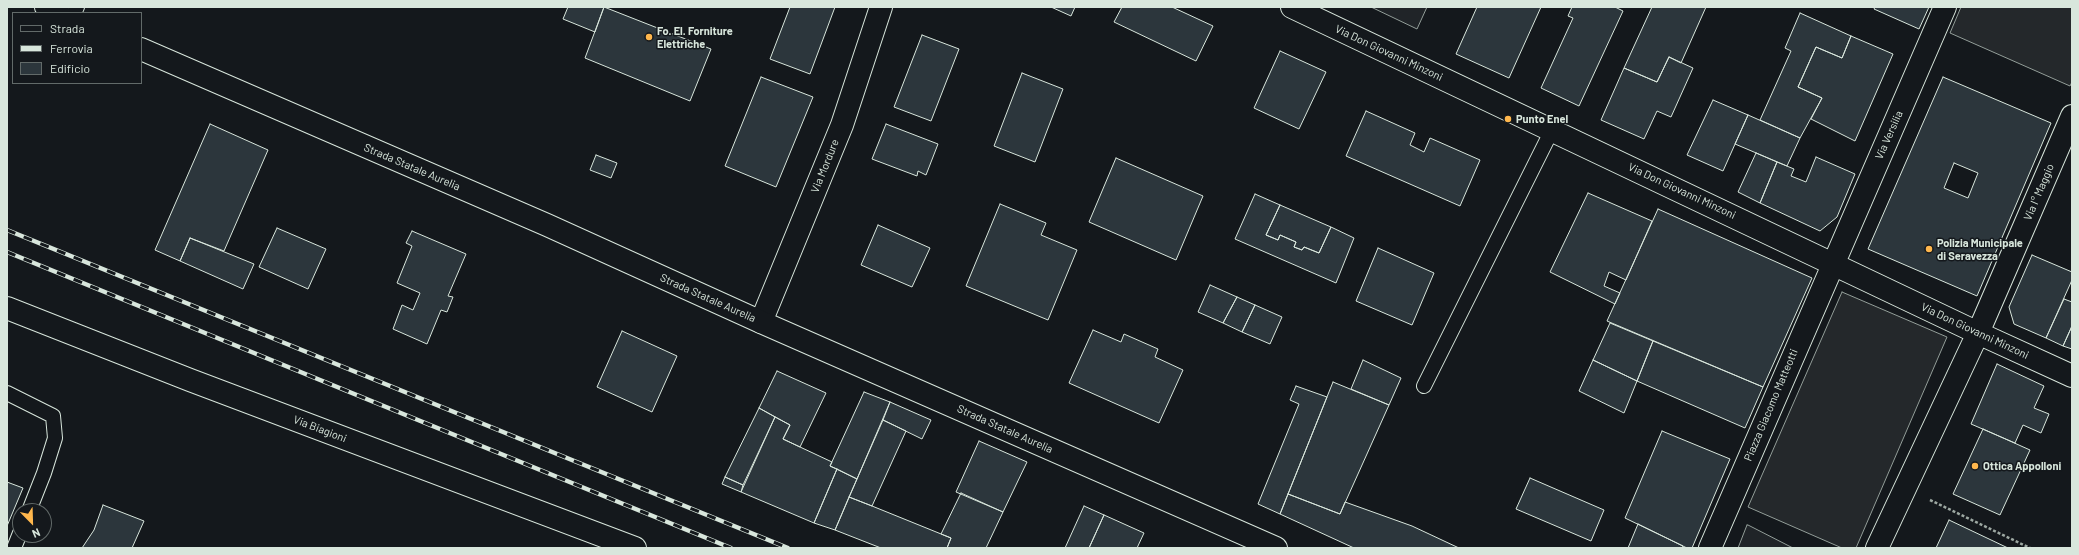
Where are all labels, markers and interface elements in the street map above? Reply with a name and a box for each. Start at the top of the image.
legend [12,12,142,84]
text: Strada [50,21,85,35]
street label: Via Don Giovanni Minzoni [1333,22,1445,84]
place label: Fo. El. Forniture Elettriche [657,24,733,50]
marker: Fo. El. Forniture Elettriche [644,32,654,42]
text: Ferrovia [50,41,93,55]
text: Edificio [50,61,90,75]
street label: Via Versilia [1872,109,1906,161]
place label: Punto Enel [1516,112,1568,126]
marker: Punto Enel [1503,114,1513,124]
street label: Via Mordure [808,137,842,195]
street label: Strada Statale Aurelia [362,141,462,193]
street label: Via Don Giovanni Minzoni [1626,160,1738,222]
street label: Via I° Maggio [2021,162,2057,222]
place label: Polizia Municipale di Seravezza [1937,236,2023,262]
marker: Polizia Municipale di Seravezza [1924,244,1934,254]
street label: Strada Statale Aurelia [658,271,758,325]
street label: Via Don Giovanni Minzoni [1919,300,2031,362]
street label: Piazza Giacomo Matteotti [1741,347,1801,463]
street label: Strada Statale Aurelia [955,402,1055,456]
street label: Via Biagioni [292,413,348,445]
place label: Ottica Appolloni [1983,459,2061,473]
marker: Ottica Appolloni [1970,461,1980,471]
north arrow [12,503,52,543]
text: N [31,526,42,541]

